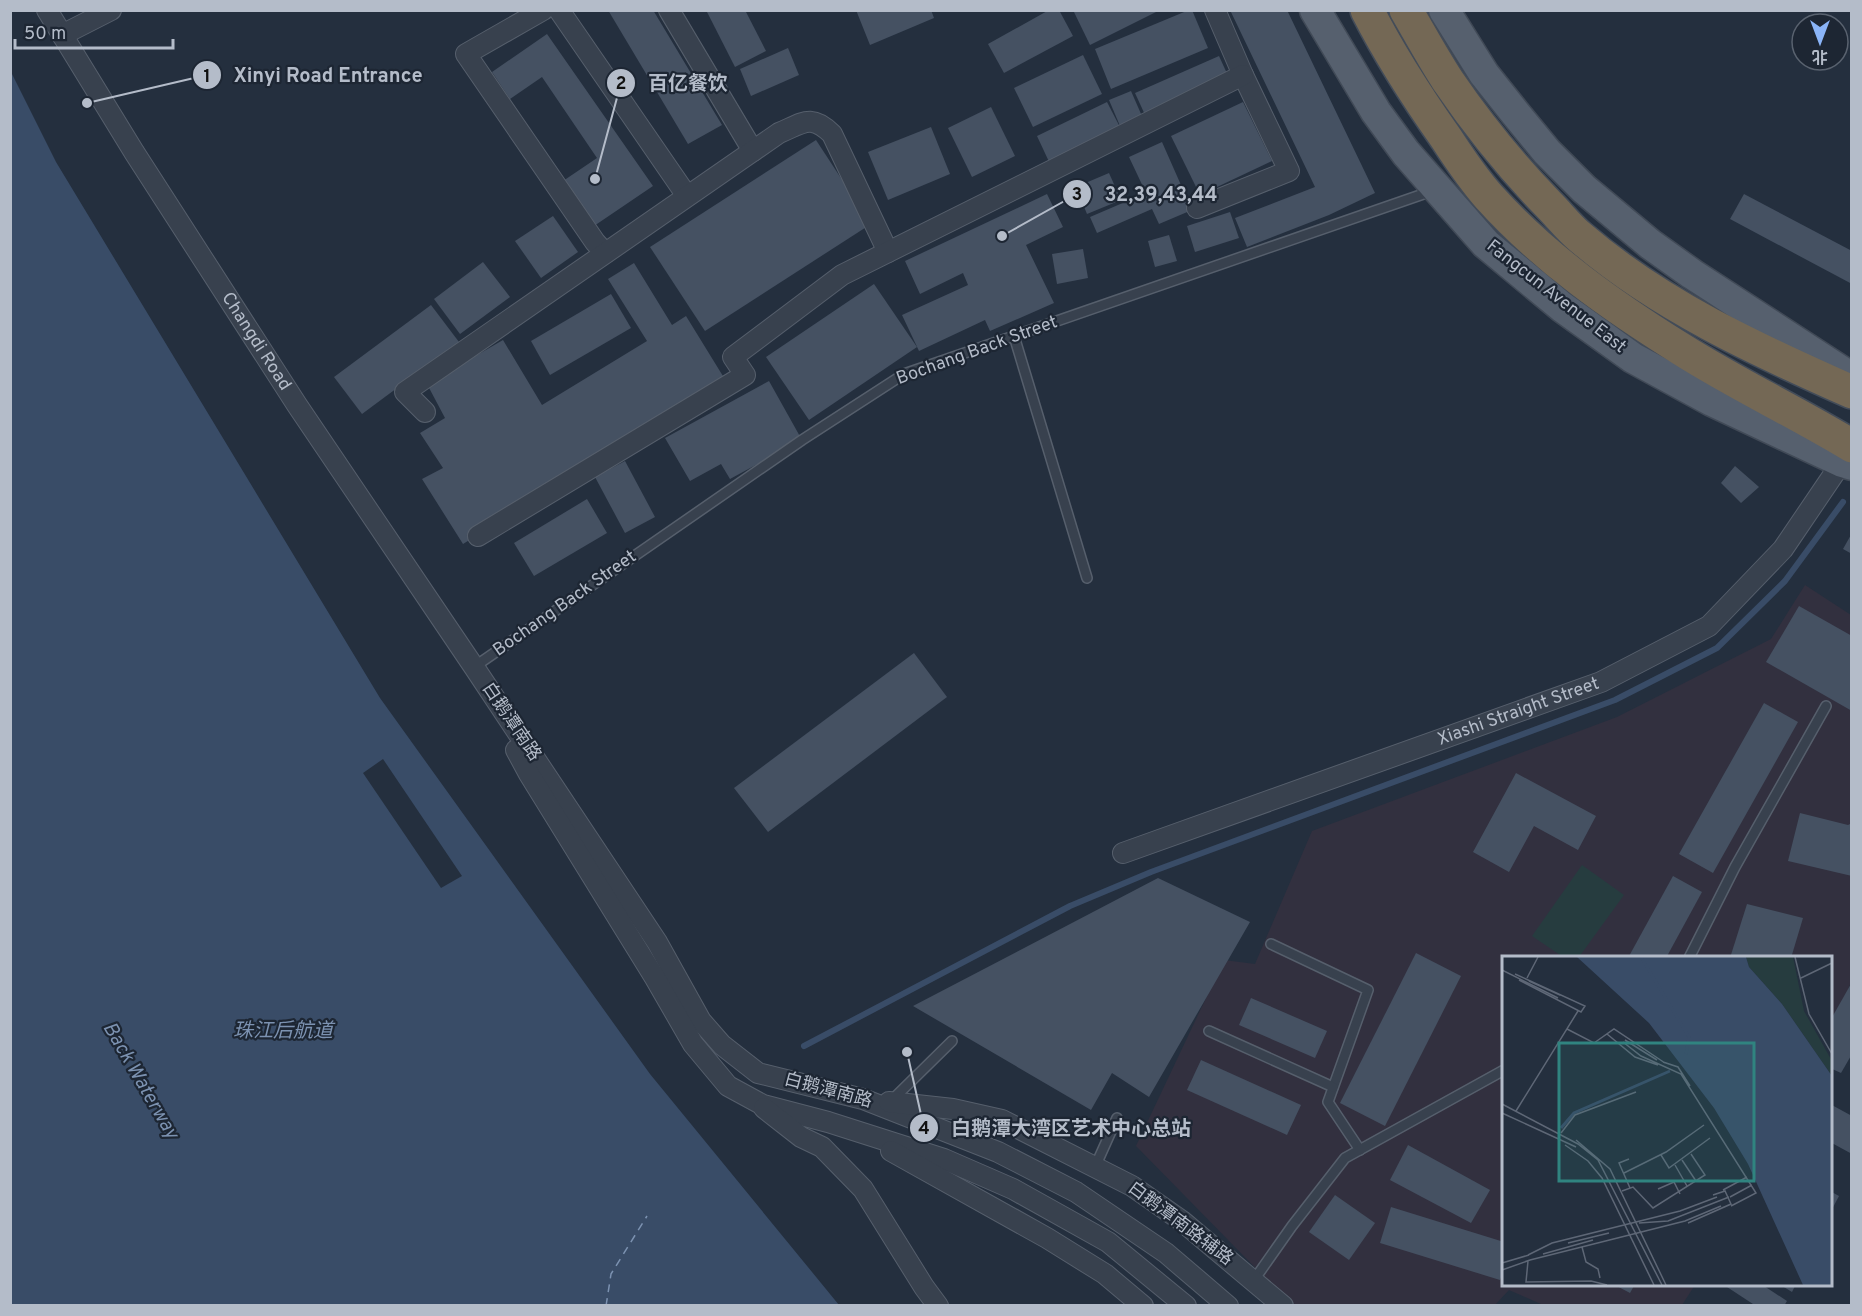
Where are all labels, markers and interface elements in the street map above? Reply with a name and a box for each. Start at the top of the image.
scale bar [15,12,172,50]
north arrow [1790,12,1850,72]
text: 50 m [24,23,66,46]
text: 北 [1812,45,1828,65]
callout: Xinyi Road Entrance [192,56,435,94]
text: Xinyi Road Entrance [233,64,423,90]
callout: 百亿餐饮 [606,64,740,102]
text: 1 [203,66,211,89]
text: 百亿餐饮 [648,72,728,98]
text: 2 [615,73,627,96]
callout: 32,39,43,44 [1062,175,1229,213]
text: 32,39,43,44 [1104,183,1218,209]
text: 3 [1072,184,1082,207]
street label: Fangcun Avenue East [1481,235,1631,359]
street label: Changdi Road [216,288,296,395]
street label: Bochang Back Street [893,311,1061,391]
street label: Bochang Back Street [489,546,641,662]
street label: Xiashi Straight Street [1435,672,1602,751]
street label: 白鹅潭南路 [476,678,546,766]
inset map [1502,956,1832,1286]
water label: Back Waterway [96,1018,185,1146]
water label: 珠江后航道 [233,1019,336,1045]
street label: 白鹅潭南路 [782,1068,874,1114]
callout: 白鹅潭大湾区艺术中心总站 [909,1109,1203,1147]
text: 白鹅潭大湾区艺术中心总站 [951,1117,1191,1143]
text: 4 [918,1118,930,1141]
street label: 白鹅潭南路辅路 [1123,1177,1237,1271]

